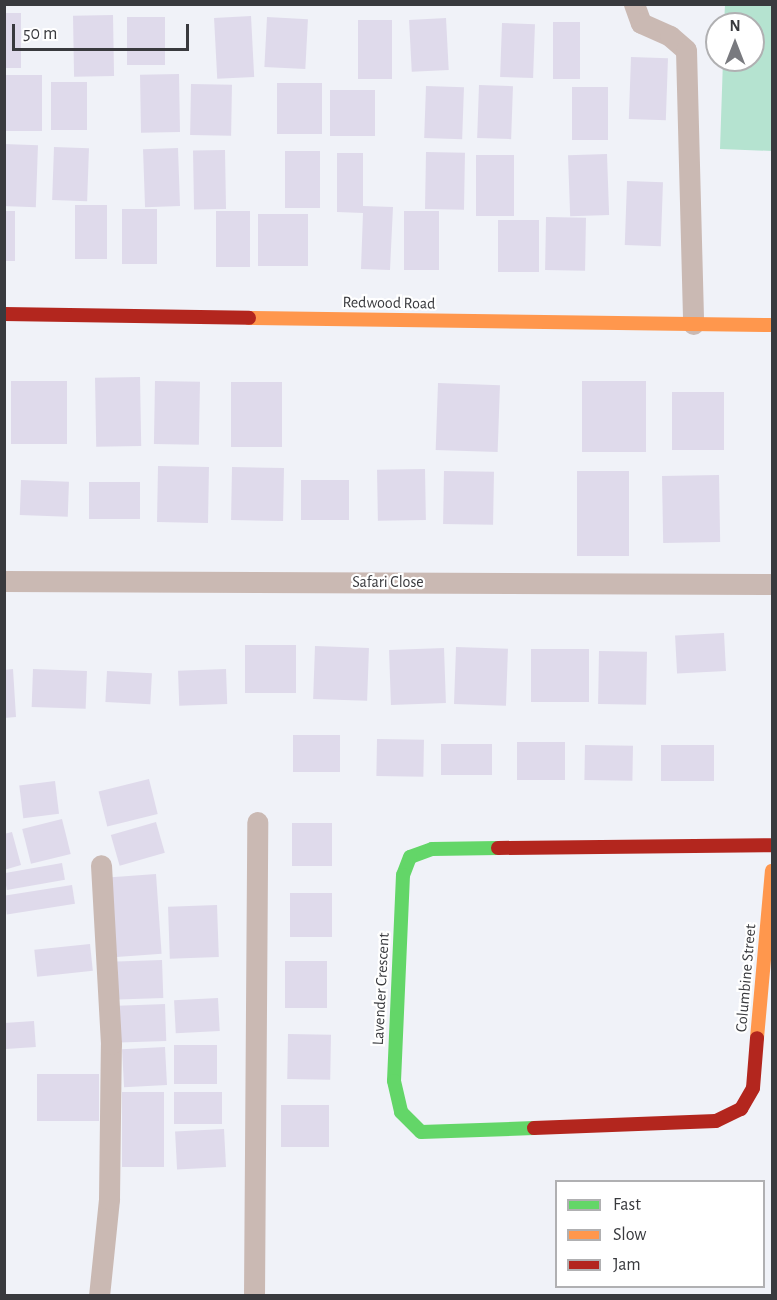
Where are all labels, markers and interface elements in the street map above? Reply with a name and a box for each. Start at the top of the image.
scale bar [15,12,192,50]
north arrow [705,12,765,72]
text: N [729,18,741,34]
text: 50 m [23,25,57,43]
street label: Redwood Road [342,293,436,313]
street label: Safari Close [352,572,424,592]
street label: Columbine Street [732,923,760,1033]
street label: Lavender Crescent [368,932,394,1046]
legend [555,1180,765,1288]
text: Fast [613,1196,641,1214]
text: Slow [613,1226,646,1244]
text: Jam [613,1256,641,1274]

